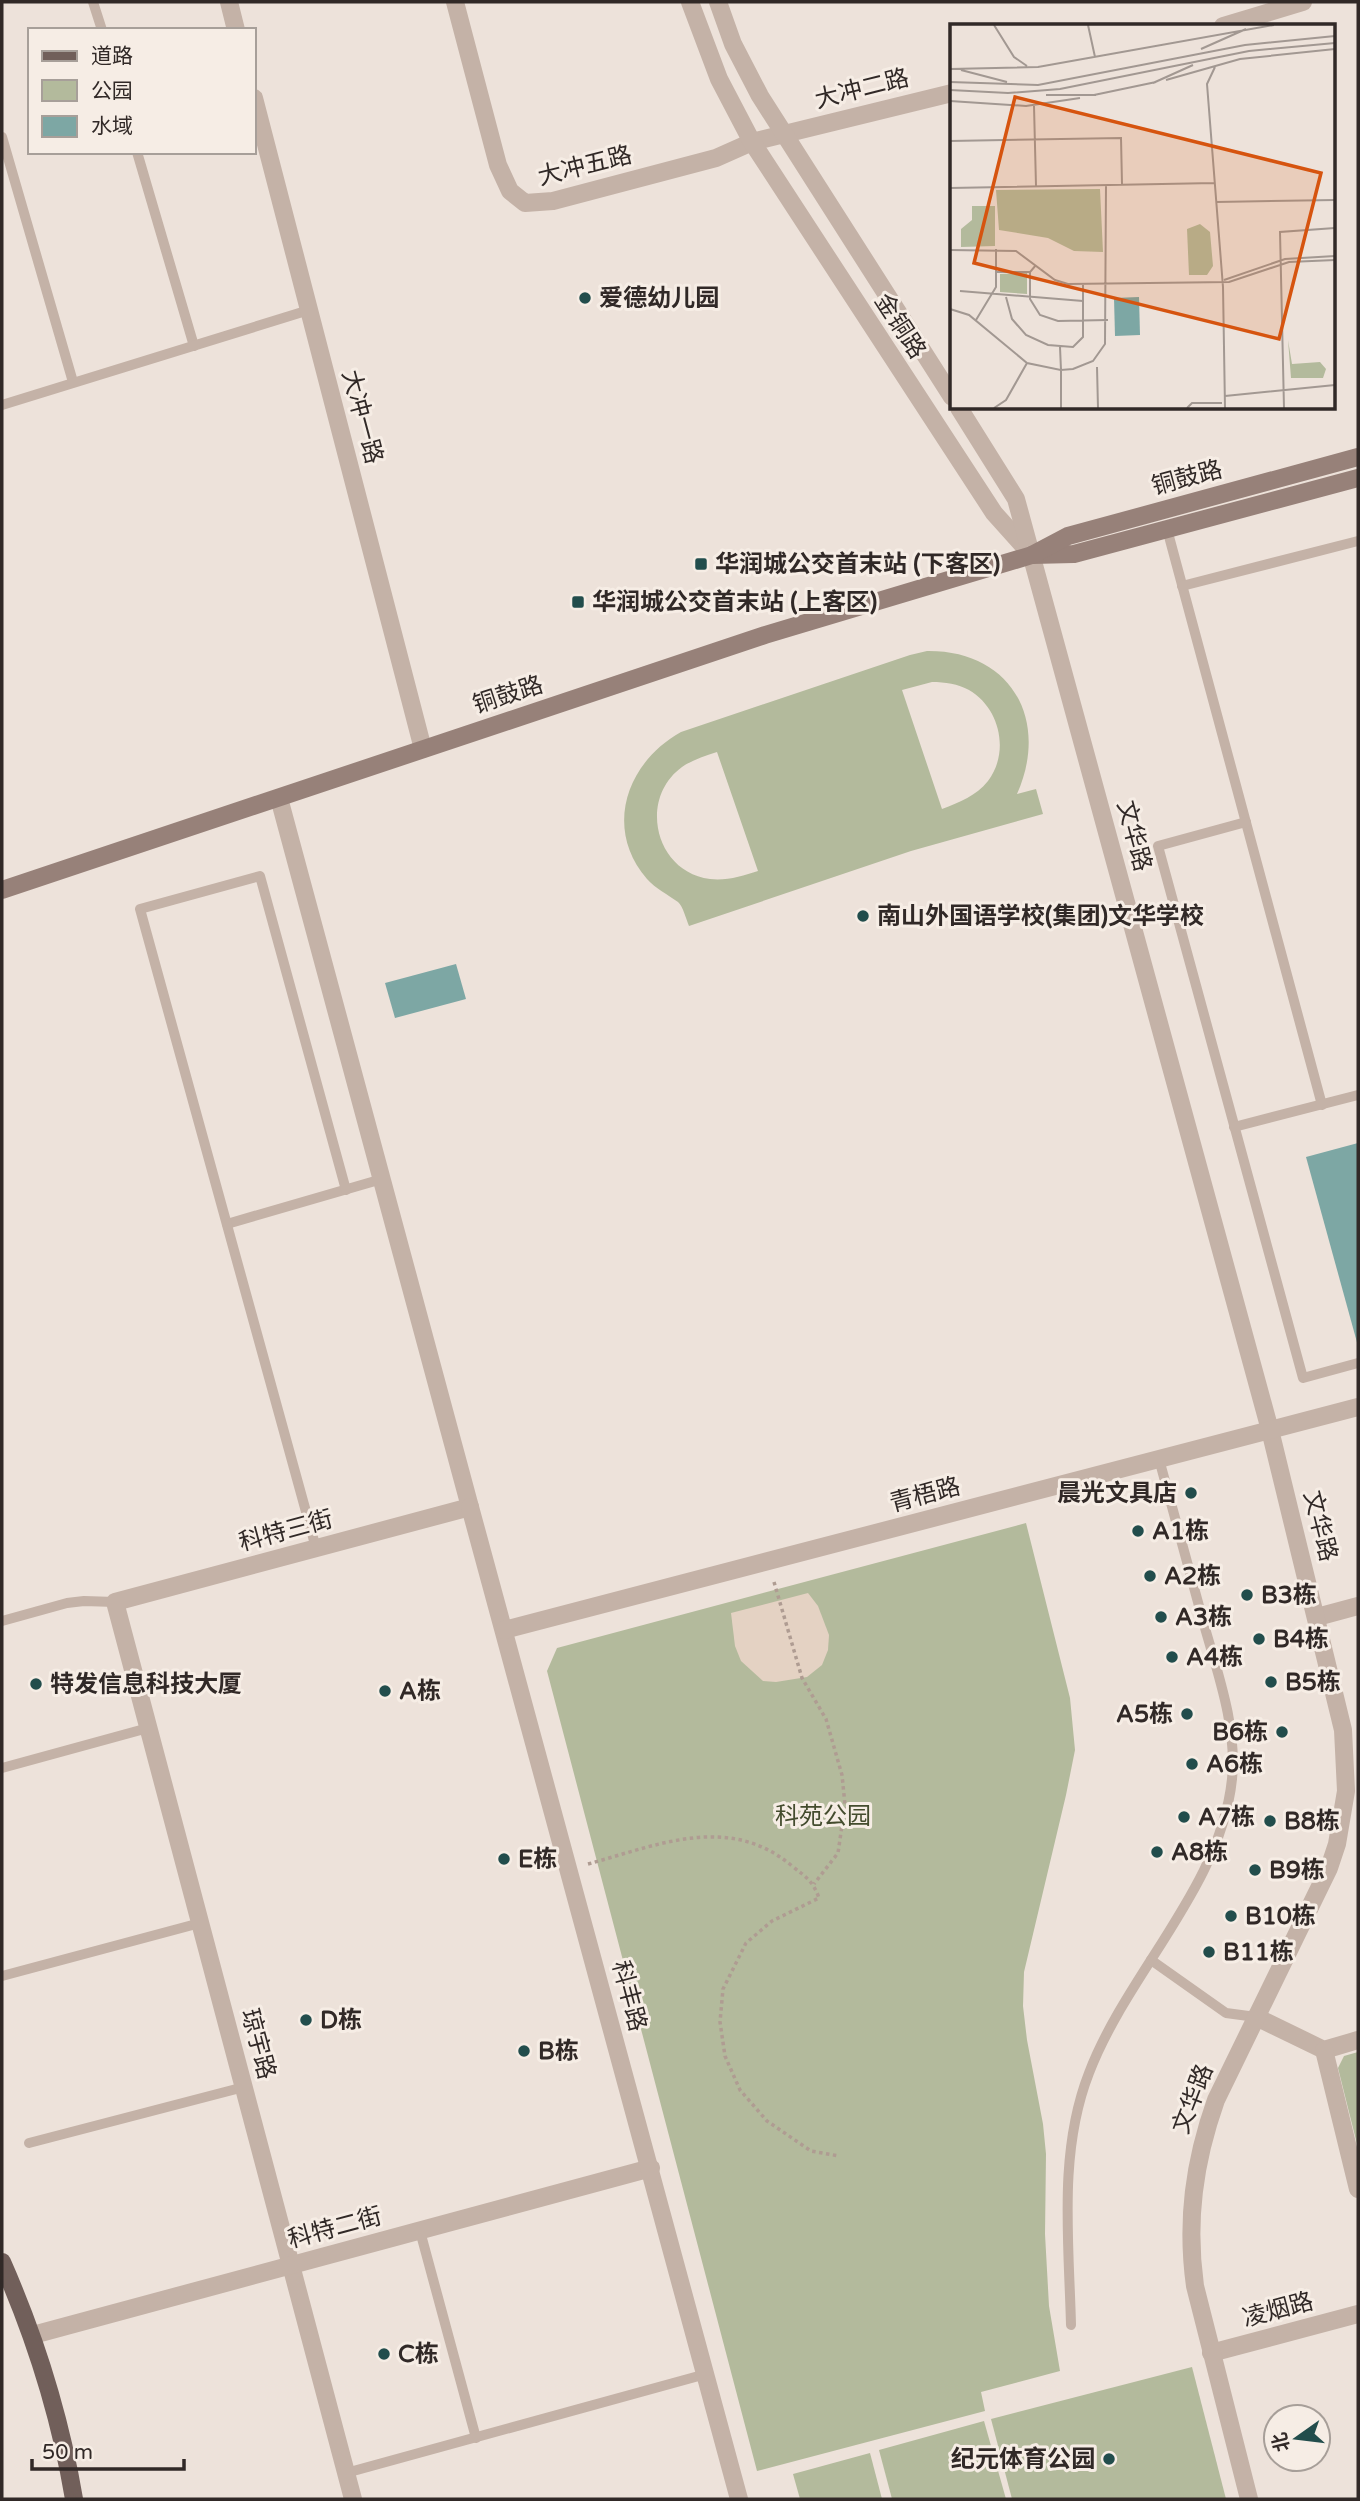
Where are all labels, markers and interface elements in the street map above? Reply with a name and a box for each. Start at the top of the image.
inset map [950,24,1336,410]
legend [28,28,256,154]
text: 道路 [91,44,133,69]
street label: 大冲二路 [812,63,912,115]
text: 公园 [91,79,133,104]
text: 水域 [91,114,133,139]
street label: 大冲五路 [535,140,635,192]
place label: 爱德幼儿园 [599,284,719,313]
street label: 金铜路 [868,288,932,364]
marker: 爱德幼儿园 [577,290,593,306]
street label: 大冲一路 [336,367,388,467]
street label: 铜鼓路 [1148,455,1226,501]
place label: 华润城公交首末站 (下客区) [715,550,1000,579]
marker: 华润城公交首末站 (下客区) [693,556,709,572]
place label: 华润城公交首末站 (上客区) [592,588,877,617]
marker: 华润城公交首末站 (上客区) [570,594,586,610]
street label: 铜鼓路 [469,670,547,720]
street label: 文华路 [1111,797,1157,875]
place label: 南山外国语学校(集团)文华学校 [877,902,1204,931]
marker: 南山外国语学校(集团)文华学校 [855,908,871,924]
street label: 青梧路 [886,1472,964,1518]
place label: 晨光文具店 [1057,1479,1177,1508]
marker: 晨光文具店 [1183,1485,1199,1501]
street label: 文华路 [1297,1488,1343,1564]
street label: 科特三街 [236,1505,336,1557]
place label: A1栋 [1152,1517,1209,1546]
marker: A1栋 [1130,1523,1146,1539]
place label: A2栋 [1164,1562,1221,1591]
marker: A2栋 [1142,1568,1158,1584]
place label: B3栋 [1261,1581,1317,1610]
marker: B3栋 [1239,1587,1255,1603]
place label: A3栋 [1175,1603,1232,1632]
marker: A3栋 [1153,1609,1169,1625]
place label: B4栋 [1273,1625,1329,1654]
marker: B4栋 [1251,1631,1267,1647]
place label: A4栋 [1186,1643,1243,1672]
marker: A4栋 [1164,1649,1180,1665]
place label: B5栋 [1285,1668,1341,1697]
place label: 特发信息科技大厦 [50,1670,242,1699]
marker: B5栋 [1263,1674,1279,1690]
marker: 特发信息科技大厦 [28,1676,44,1692]
place label: A栋 [399,1677,441,1706]
marker: A栋 [377,1683,393,1699]
place label: A5栋 [1116,1700,1173,1729]
marker: A5栋 [1179,1706,1195,1722]
place label: B6栋 [1212,1718,1268,1747]
marker: B6栋 [1274,1724,1290,1740]
place label: A6栋 [1206,1750,1263,1779]
marker: A6栋 [1184,1756,1200,1772]
park label: 科苑公园 [775,1802,871,1831]
place label: A7栋 [1198,1803,1255,1832]
place label: B8栋 [1284,1807,1340,1836]
marker: A7栋 [1176,1809,1192,1825]
marker: B8栋 [1262,1813,1278,1829]
place label: A8栋 [1171,1838,1228,1867]
marker: A8栋 [1149,1844,1165,1860]
place label: E栋 [518,1845,557,1874]
marker: E栋 [496,1851,512,1867]
place label: B9栋 [1269,1856,1325,1885]
marker: B9栋 [1247,1862,1263,1878]
place label: B10栋 [1245,1902,1316,1931]
marker: B10栋 [1223,1908,1239,1924]
place label: B11栋 [1223,1938,1294,1967]
marker: B11栋 [1201,1944,1217,1960]
street label: 科丰路 [606,1957,652,2035]
street label: 琼宇路 [235,2005,281,2083]
place label: D栋 [320,2006,362,2035]
marker: D栋 [298,2012,314,2028]
place label: B栋 [538,2037,579,2066]
marker: B栋 [516,2043,532,2059]
street label: 文华路 [1167,2060,1219,2138]
street label: 科特二街 [285,2202,385,2254]
street label: 凌烟路 [1239,2287,1317,2333]
place label: C栋 [398,2340,439,2369]
marker: C栋 [376,2346,392,2362]
north arrow [1262,2403,1332,2473]
scale bar [32,2428,184,2472]
text: 北 [1269,2430,1294,2454]
text: 50 m [42,2440,93,2465]
place label: 纪元体育公园 [951,2445,1095,2474]
marker: 纪元体育公园 [1101,2451,1117,2467]

